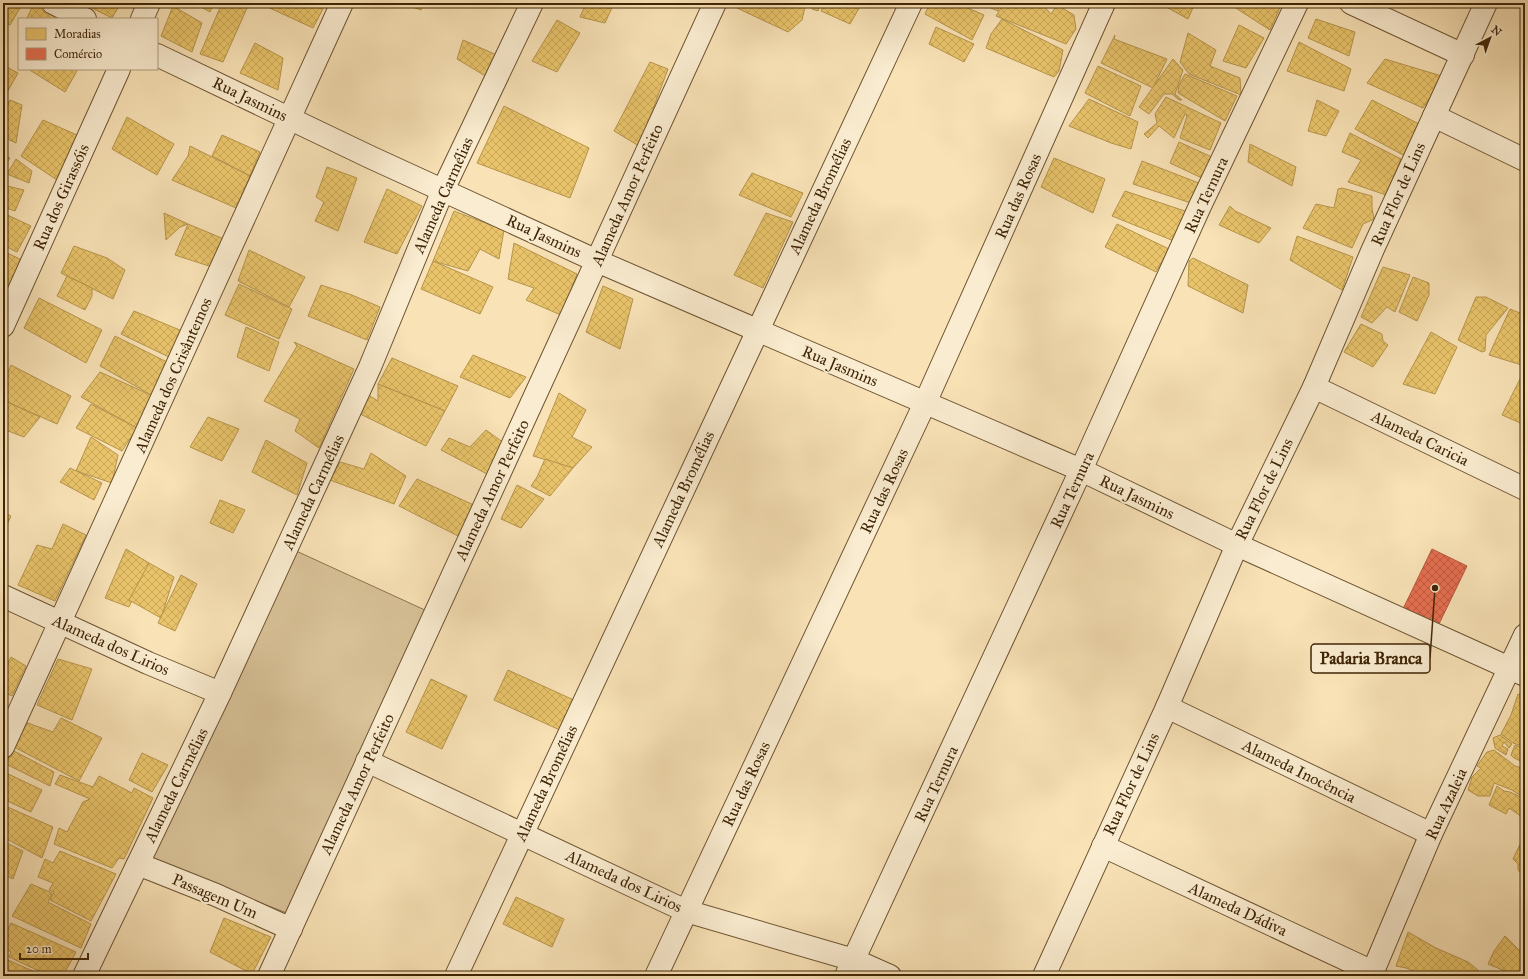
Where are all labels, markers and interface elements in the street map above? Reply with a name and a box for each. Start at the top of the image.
legend [18,18,158,70]
north arrow [1470,18,1510,58]
text: N [1488,23,1505,39]
text: Moradias [54,27,101,41]
text: Comércio [54,47,102,61]
street label: Rua Jasmins [209,73,291,126]
street label: Alameda Amor Perfeito [587,121,667,270]
street label: Alameda Carmélias [408,134,477,257]
street label: Alameda Bromélias [784,135,855,258]
street label: Rua Flor de Lins [1367,139,1429,249]
street label: Rua dos Girassóis [29,141,93,253]
street label: Rua das Rosas [991,150,1045,242]
street label: Rua Ternura [1180,154,1232,236]
street label: Rua Jasmins [503,210,585,263]
street label: Alameda dos Crisântemos [130,294,216,456]
street label: Rua Jasmins [799,341,881,392]
street label: Alameda Caricia [1367,406,1472,470]
street label: Alameda Amor Perfeito [451,416,533,564]
street label: Alameda Bromélias [647,428,718,551]
street label: Alameda Carmélias [278,431,348,554]
street label: Rua Flor de Lins [1231,435,1297,543]
street label: Rua das Rosas [856,445,912,537]
street label: Rua Ternura [1046,449,1098,531]
street label: Rua Jasmins [1096,471,1178,524]
street label: Alameda dos Lirios [49,610,173,679]
callout: Padaria Branca [1311,644,1430,673]
text: Padaria Branca [1320,648,1423,669]
street label: Alameda Amor Perfeito [316,710,398,858]
street label: Alameda Bromélias [510,722,581,845]
street label: Alameda Carmélias [140,724,212,846]
street label: Rua Flor de Lins [1099,730,1163,838]
street label: Alameda Inocência [1238,735,1359,807]
street label: Rua das Rosas [718,738,774,830]
street label: Rua Ternura [910,743,962,825]
street label: Rua Azaleia [1421,765,1471,843]
street label: Alameda dos Lirios [562,845,685,916]
street label: Passagem Um [169,870,261,924]
street label: Alameda Dádiva [1185,878,1290,940]
scale bar [20,935,88,961]
text: 20 m [26,942,52,956]

